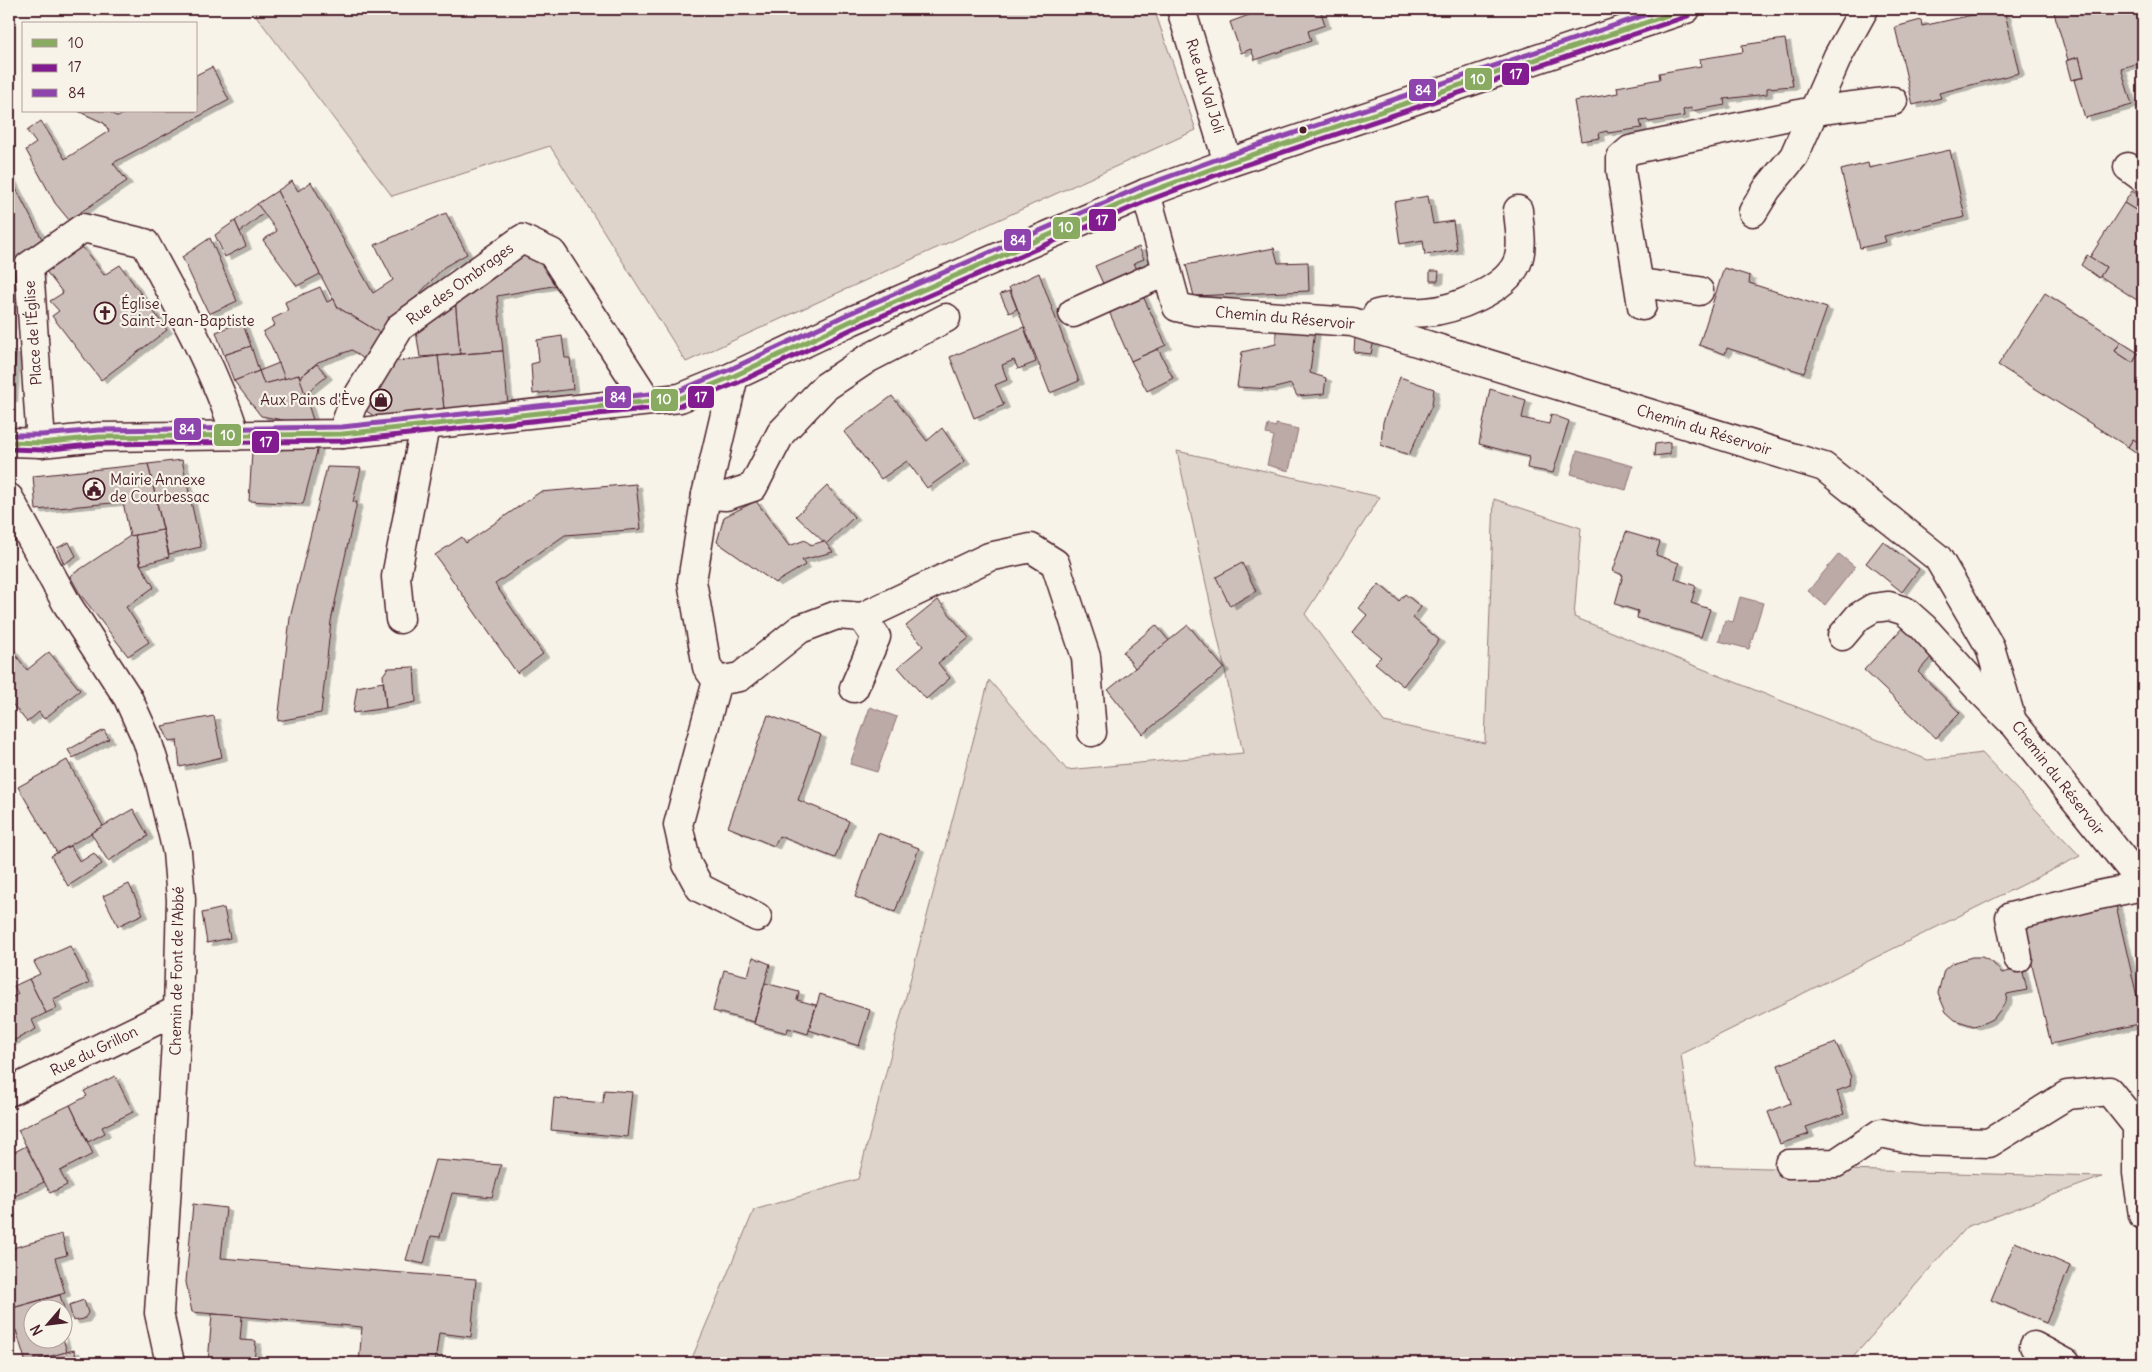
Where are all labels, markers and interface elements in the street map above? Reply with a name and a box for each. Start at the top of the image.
legend [22,22,198,112]
text: 10 [68,33,84,52]
street label: Rue du Val Joli [1182,36,1229,135]
text: 17 [68,57,81,76]
line badge: 17 [1501,62,1530,86]
text: 17 [1510,65,1522,83]
line badge: 10 [1464,67,1493,91]
text: 10 [1471,70,1485,88]
line badge: 84 [1408,78,1437,102]
text: 84 [1415,81,1431,99]
text: 84 [68,83,86,102]
unlabelled marker [1298,125,1308,135]
line badge: 17 [1088,208,1117,232]
text: 17 [1096,211,1108,229]
line badge: 10 [1052,216,1081,240]
text: 10 [1059,218,1073,236]
line badge: 84 [1003,228,1032,252]
text: 84 [1010,231,1026,249]
street label: Rue des Ombrages [402,238,517,329]
street label: Place de l'Église [19,280,46,386]
place label: Église Saint-Jean-Baptiste [121,294,255,330]
church icon: Église Saint-Jean-Baptiste [93,301,117,325]
street label: Chemin du Réservoir [1214,302,1356,333]
line badge: 84 [604,385,632,409]
line badge: 17 [687,385,715,409]
shop icon: Aux Pains d'Ève [369,388,393,412]
text: 84 [610,388,626,406]
line badge: 10 [650,388,679,412]
text: 17 [695,388,707,406]
place label: Aux Pains d'Ève [260,390,365,409]
text: 10 [657,390,671,408]
street label: Chemin du Réservoir [1634,400,1774,459]
line badge: 84 [173,417,202,441]
text: 84 [179,420,195,438]
line badge: 10 [213,423,242,447]
text: 10 [221,426,235,444]
line badge: 17 [251,430,280,454]
text: 17 [260,433,272,451]
place label: Mairie Annexe de Courbessac [110,470,210,506]
public building icon: Mairie Annexe de Courbessac [82,477,106,501]
street label: Chemin du Réservoir [2008,717,2109,839]
street label: Chemin de Font de l'Abbé [166,886,187,1056]
street label: Rue du Grillon [47,1021,141,1080]
north arrow [22,1300,72,1350]
text: N [26,1322,47,1339]

